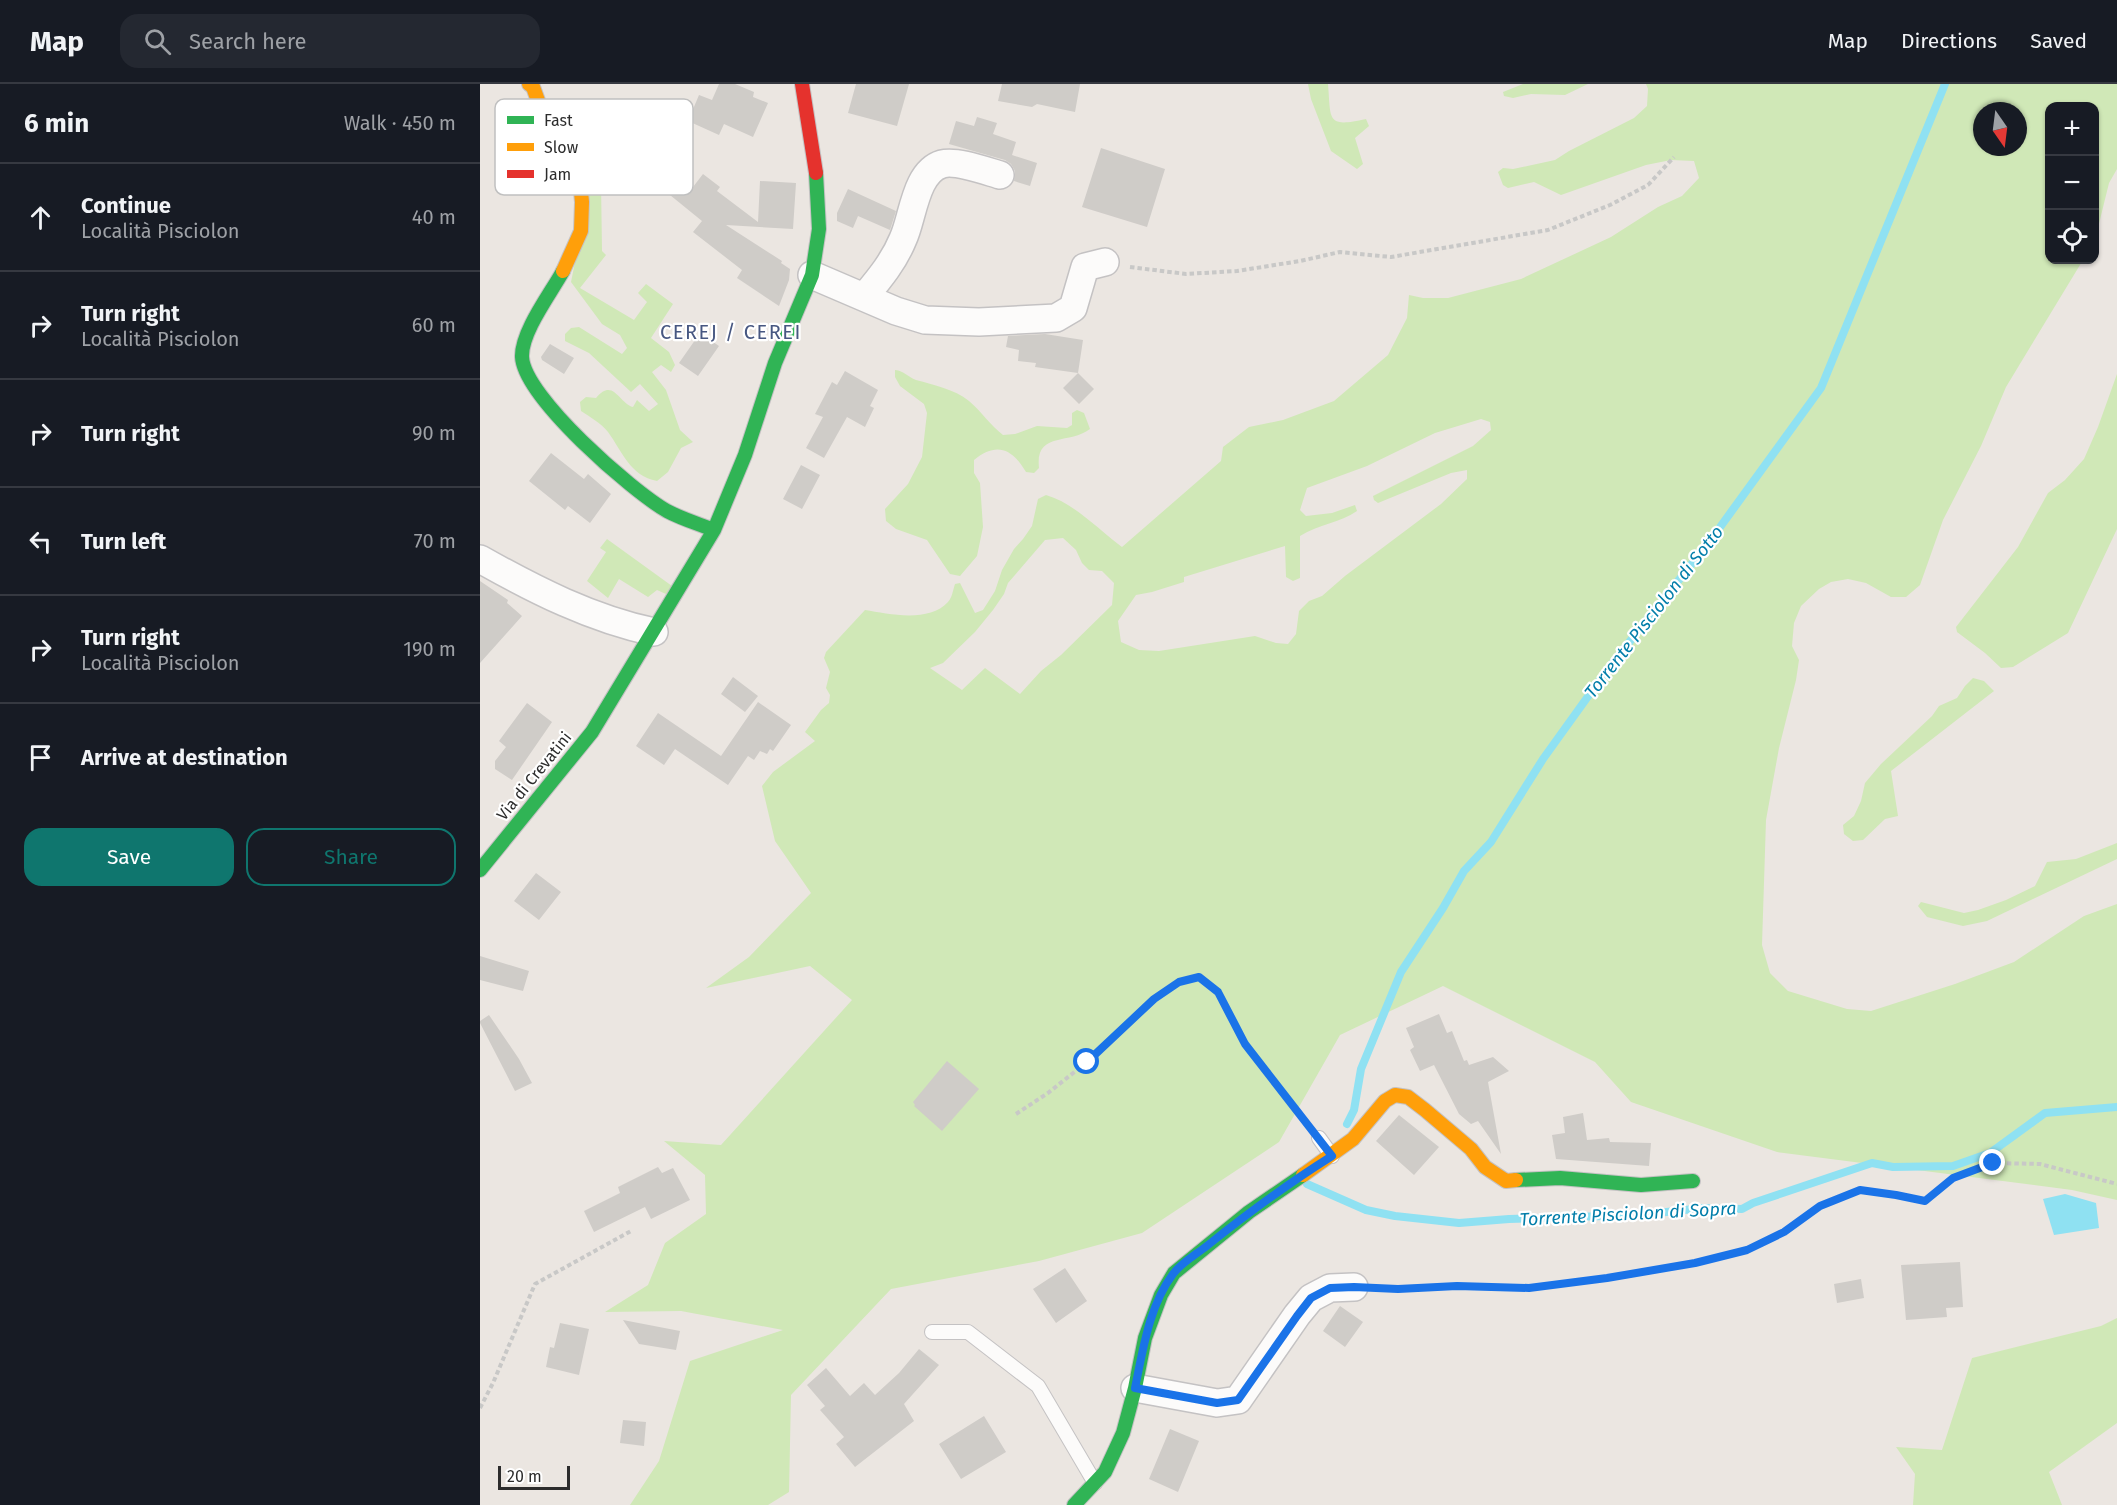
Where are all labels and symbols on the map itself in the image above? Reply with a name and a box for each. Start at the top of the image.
legend [495,99,693,195]
north arrow [1973,102,2027,156]
text: Fast [544,111,573,130]
text: Slow [544,138,579,157]
text: Jam [544,165,571,184]
district label: CEREJ / CEREI [660,320,802,344]
water label: Torrente Pisciolon di Sotto [1580,521,1728,703]
street label: Via di Crevatini [493,728,575,824]
route start [1073,1048,1099,1074]
route end [1979,1149,2005,1175]
water label: Torrente Pisciolon di Sopra [1519,1197,1737,1231]
scale bar [498,1463,570,1490]

